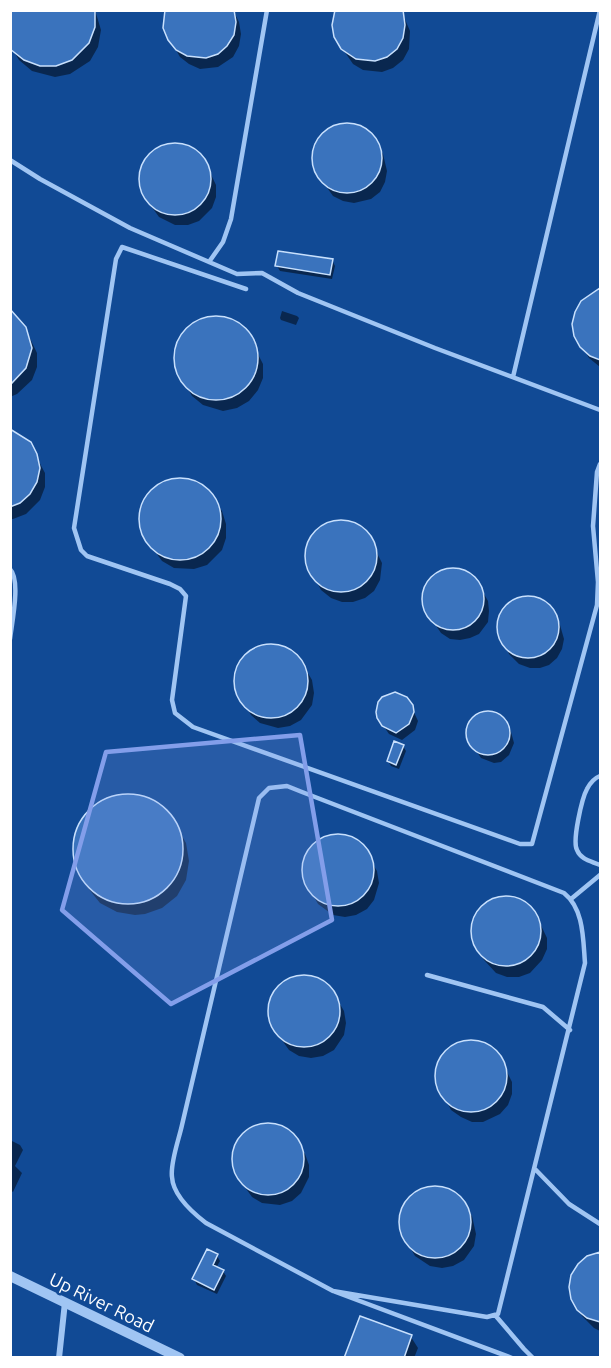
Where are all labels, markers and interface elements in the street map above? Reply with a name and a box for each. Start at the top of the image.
street label: Up River Road [47,1268,157,1336]

